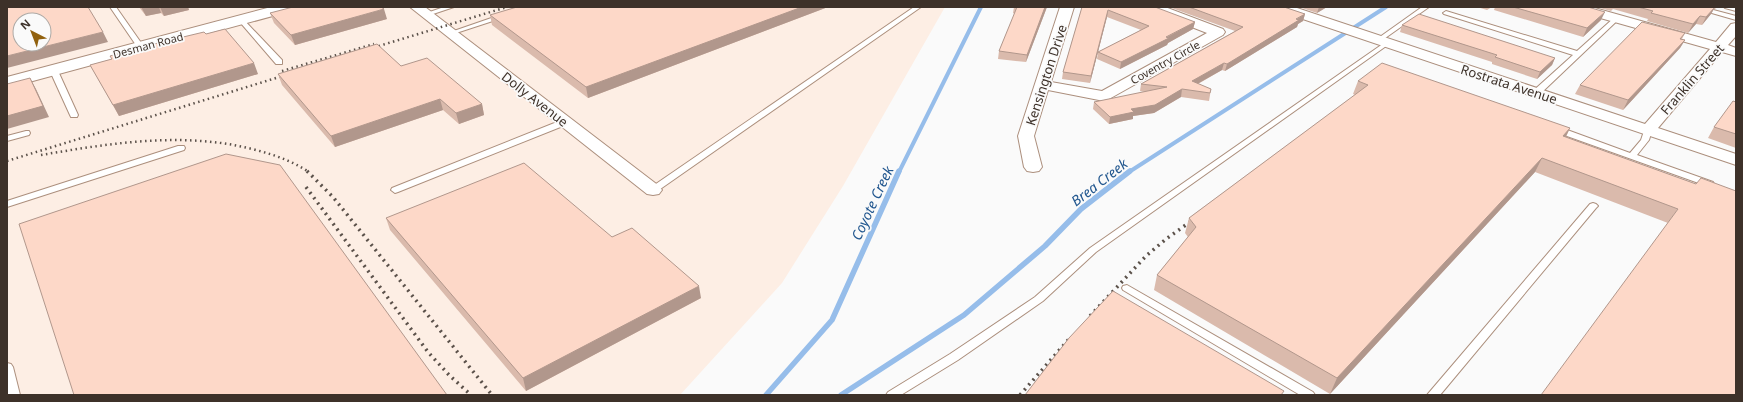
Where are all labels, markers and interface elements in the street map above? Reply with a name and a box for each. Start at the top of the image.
north arrow [12,12,52,52]
text: N [17,16,33,33]
street label: Kensington Drive [1021,22,1071,128]
street label: Desman Road [111,28,185,62]
street label: Coventry Circle [1128,37,1202,87]
street label: Franklin Street [1656,39,1728,118]
street label: Rostrata Avenue [1459,60,1559,108]
street label: Dolly Avenue [498,67,572,131]
water label: Brea Creek [1067,153,1132,210]
water label: Coyote Creek [846,162,898,243]

